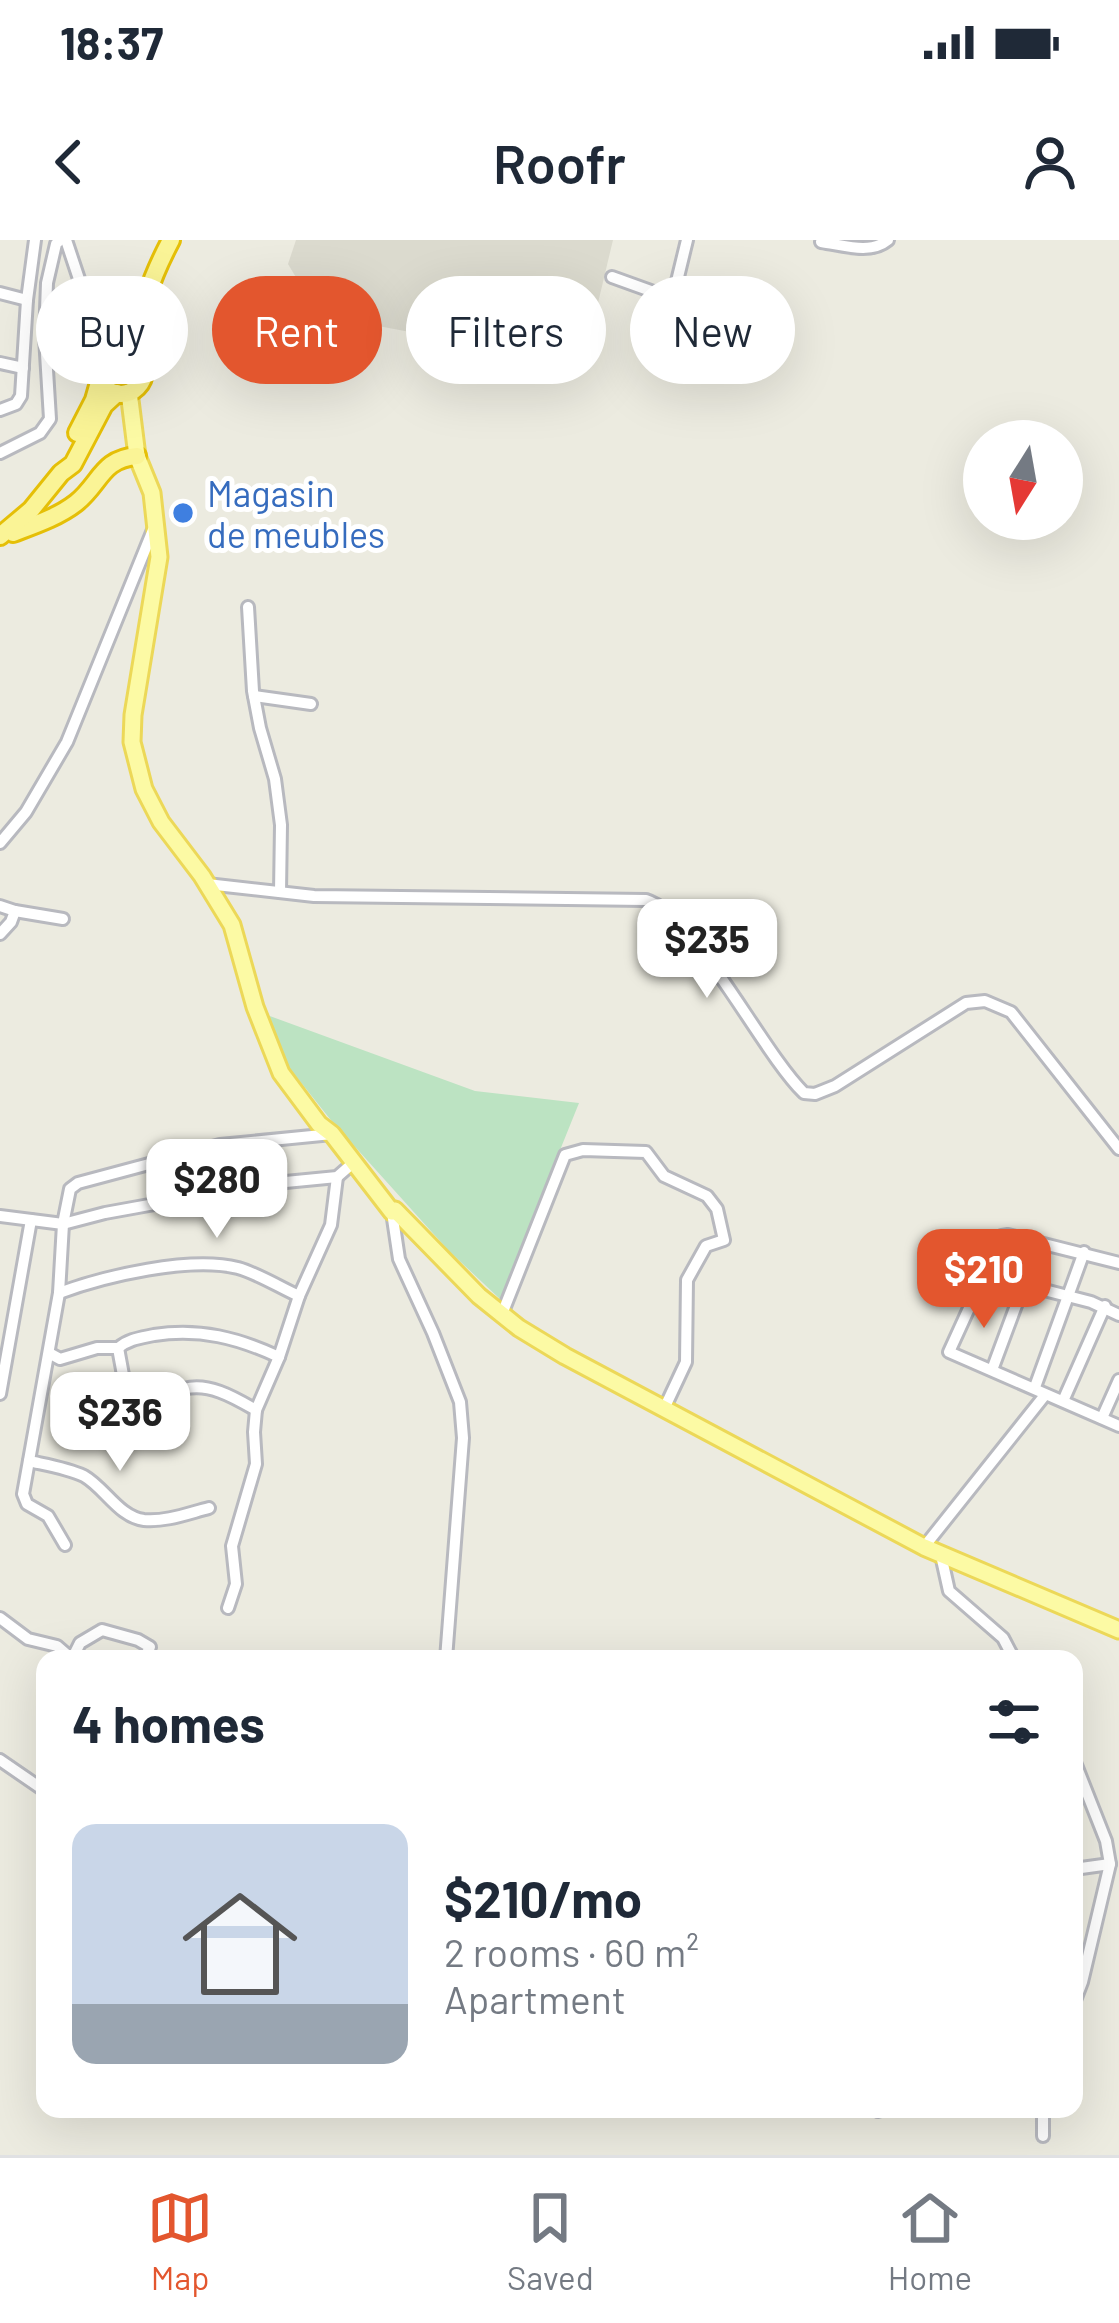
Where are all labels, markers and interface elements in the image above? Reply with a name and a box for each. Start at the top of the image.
text: 18:37 [60,15,163,69]
icon: back [36,129,102,195]
icon: person [1017,129,1083,195]
text: Roofr [493,130,626,195]
chip: Buy [36,276,188,384]
chip: Rent [212,276,382,384]
chip: Filters [406,276,606,384]
chip: New [630,276,795,384]
north arrow [963,420,1083,540]
map controls [963,420,1083,540]
place label: Magasin de meubles [207,471,385,555]
marker: Magasin de meubles [170,500,196,526]
pin: $235 [636,899,778,1001]
text: $235 [664,914,750,961]
pin: $280 [146,1139,288,1241]
text: $280 [173,1154,261,1201]
pin: $210 [913,1229,1055,1331]
text: $210 [944,1244,1024,1291]
pin: $236 [49,1372,191,1474]
text: $236 [77,1387,163,1434]
icon: filters [981,1689,1047,1755]
text: 4 homes [72,1692,265,1753]
text: $210/mo [444,1867,642,1928]
icon: home [168,1872,312,2016]
text: 2 rooms · 60 m² [444,1928,699,1975]
text: Apartment [444,1975,626,2022]
tab: Map [147,2185,213,2297]
tab: Saved [507,2185,594,2297]
tab: Home [888,2185,972,2297]

